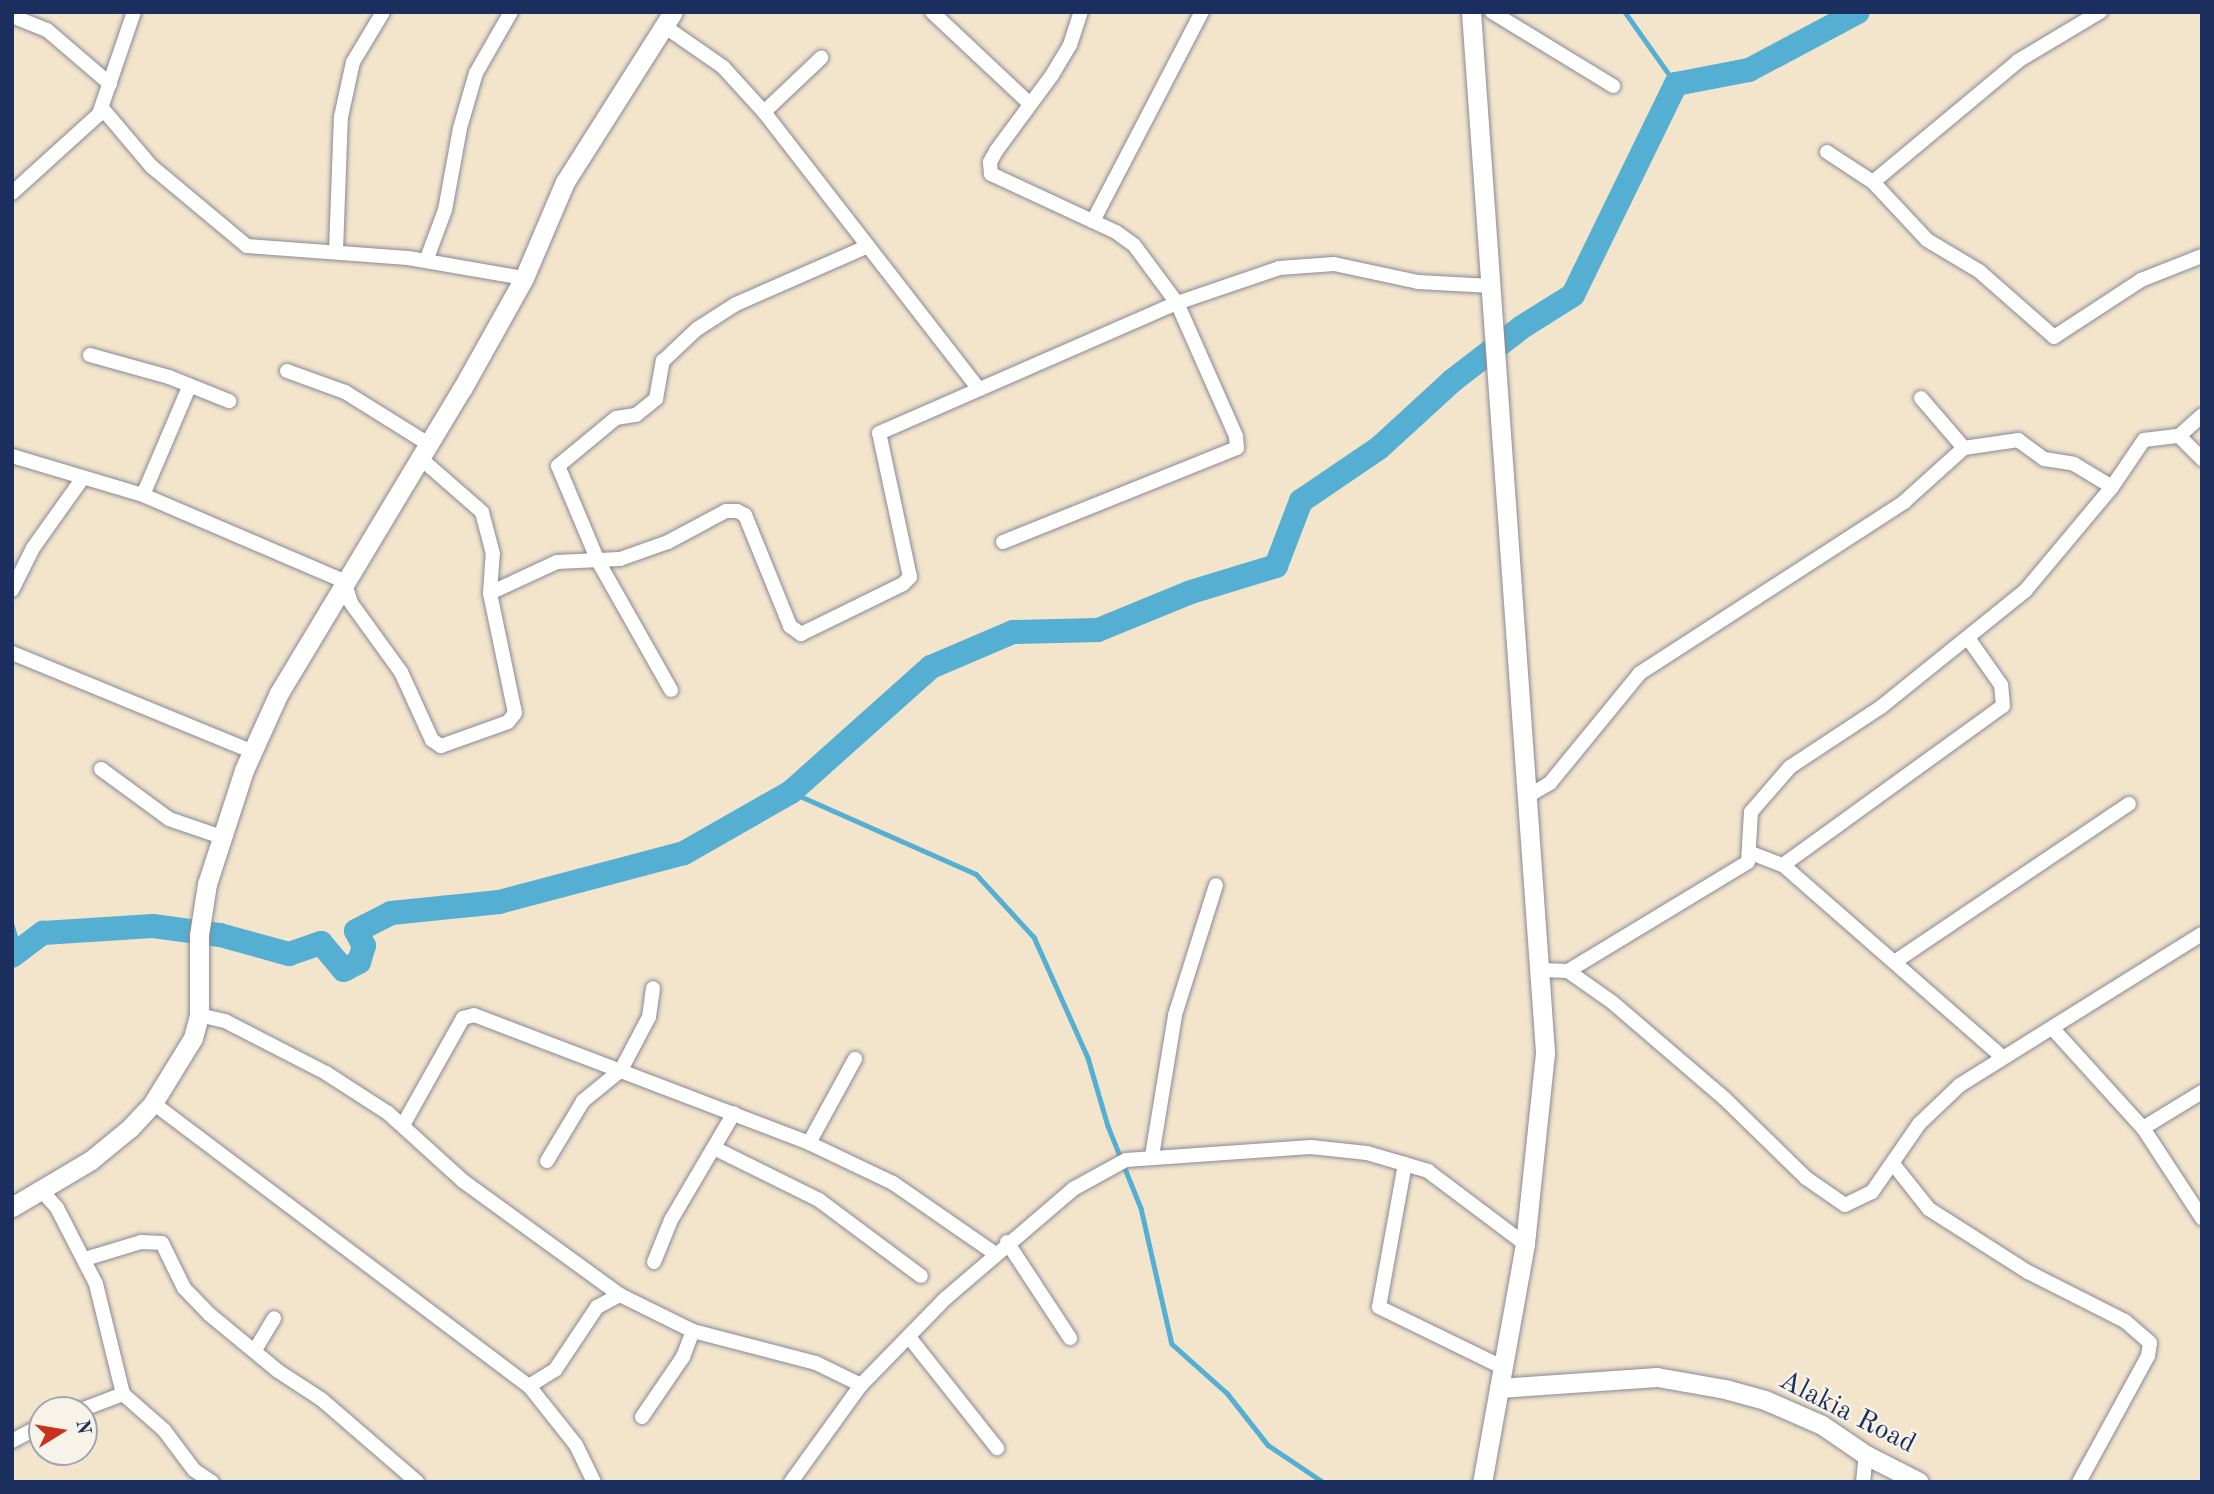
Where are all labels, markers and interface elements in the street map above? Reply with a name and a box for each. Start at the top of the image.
street label: Alakia Road [1773,1364,1921,1462]
north arrow [28,1396,98,1466]
text: N [71,1418,93,1436]

